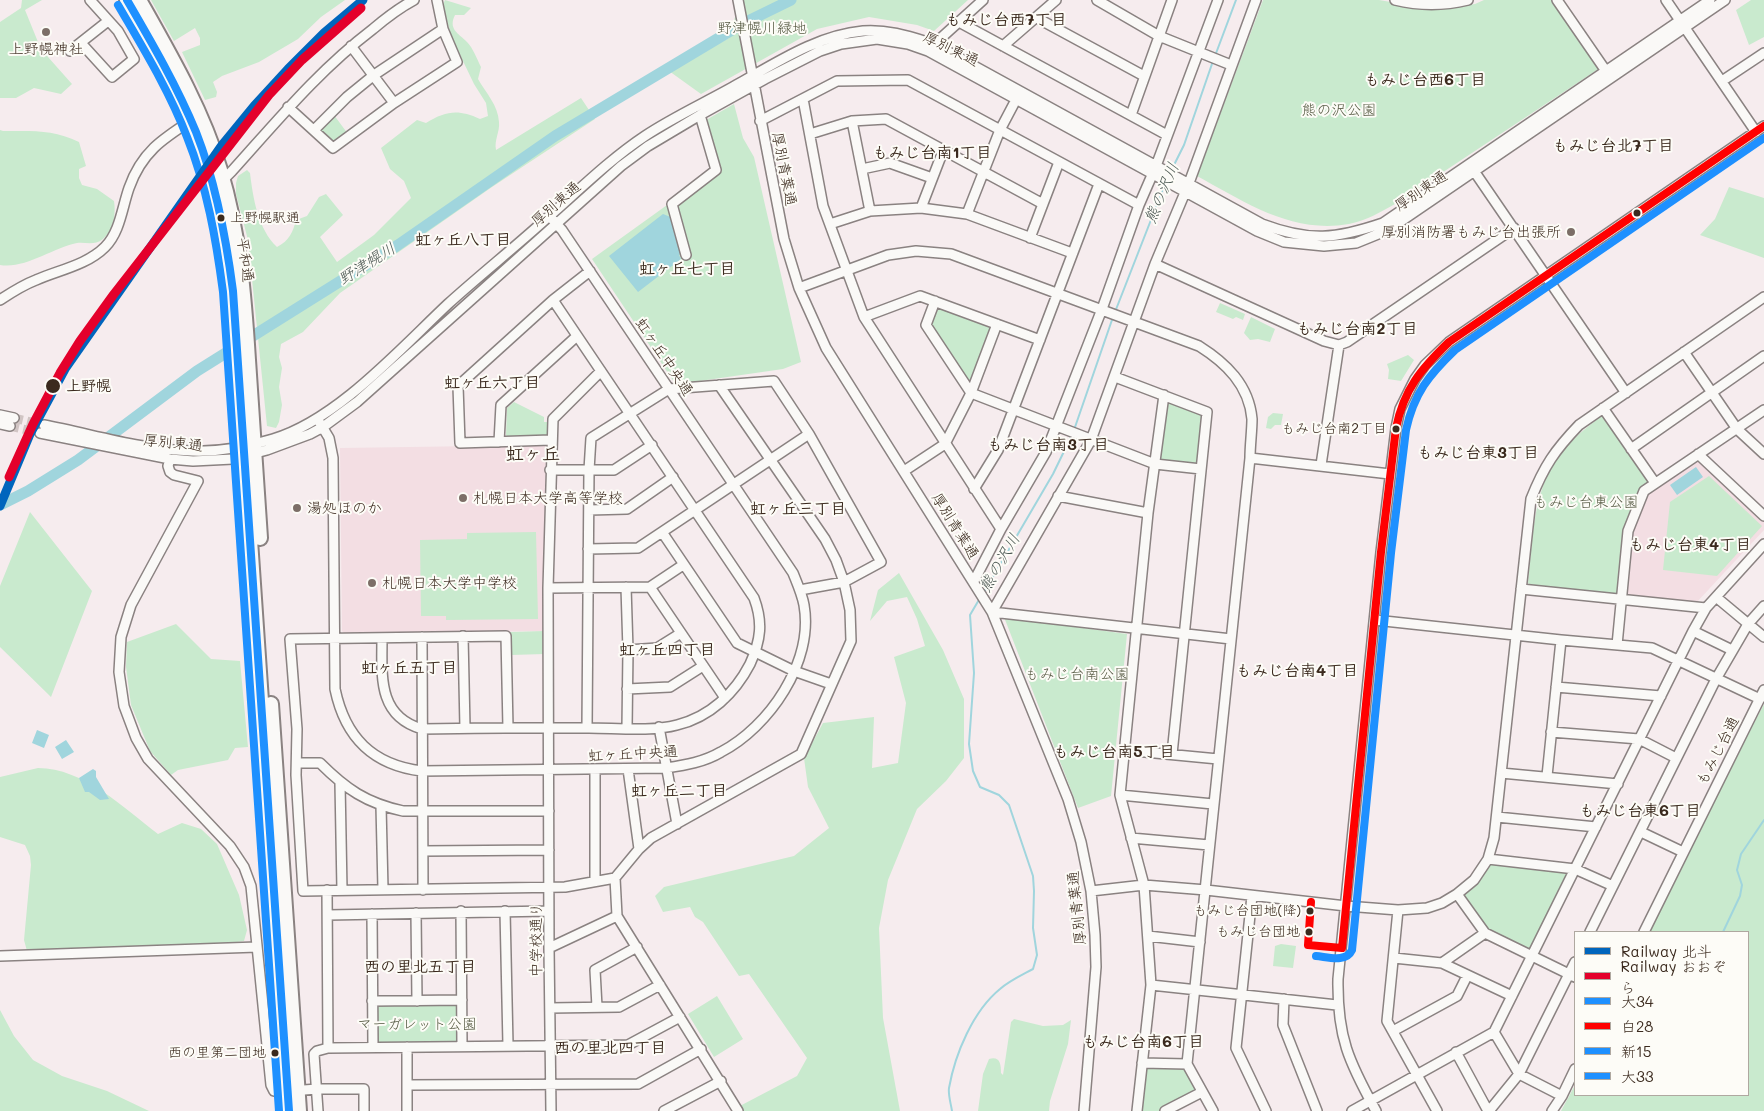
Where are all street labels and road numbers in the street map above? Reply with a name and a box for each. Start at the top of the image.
street label: 厚別東通 [920,28,982,70]
street label: 厚別青葉通 [768,130,800,208]
street label: 厚別東通 [1391,167,1451,215]
street label: 厚別東通 [527,178,585,230]
street label: 平和通 [233,236,257,284]
street label: 虹ヶ丘中央通 [631,315,697,399]
street label: 厚別東通 [142,431,204,455]
street label: 厚別青葉通 [927,489,983,563]
street label: もみじ台通 [1693,714,1743,788]
street label: 虹ヶ丘中央通 [588,743,678,765]
street label: 厚別青葉通 [1064,870,1090,946]
street label: 中学校通り [527,903,545,977]

